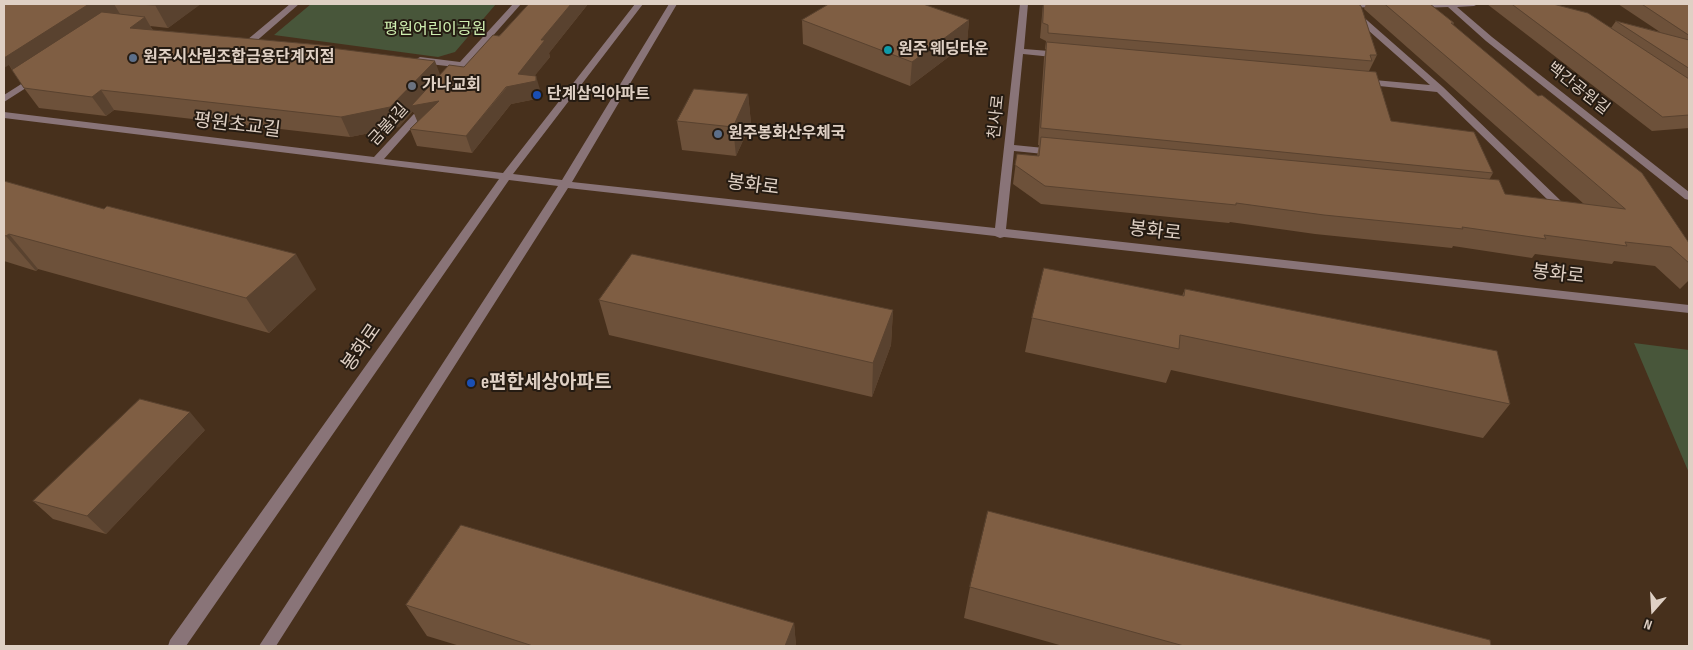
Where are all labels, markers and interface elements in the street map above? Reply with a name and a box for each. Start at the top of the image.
park label: 평원어린이공원 [383,20,487,40]
place label: 원주 웨딩타운 [898,40,989,60]
marker: 원주 웨딩타운 [882,44,894,56]
place label: 원주시산림조합금용단계지점 [143,48,334,68]
marker: 원주시산림조합금용단계지점 [127,52,139,64]
street label: 백간공원길 [1543,59,1613,119]
place label: 가나교회 [422,76,481,96]
marker: 가나교회 [406,80,418,92]
place label: 단계삼익아파트 [547,85,650,105]
marker: 단계삼익아파트 [531,89,543,101]
street label: 천사로 [985,94,1009,140]
street label: 금불1길 [365,100,413,150]
street label: 평원초교길 [192,109,282,143]
place label: 원주봉화산우체국 [728,124,846,144]
marker: 원주봉화산우체국 [712,128,724,140]
street label: 봉화로 [726,171,780,201]
street label: 봉화로 [1128,218,1182,246]
street label: 봉화로 [1531,261,1585,289]
street label: 봉화로 [338,320,386,376]
place label: e편한세상아파트 [481,372,611,394]
marker: e편한세상아파트 [465,377,477,389]
north arrow [1628,585,1678,635]
text: N [1642,615,1654,634]

